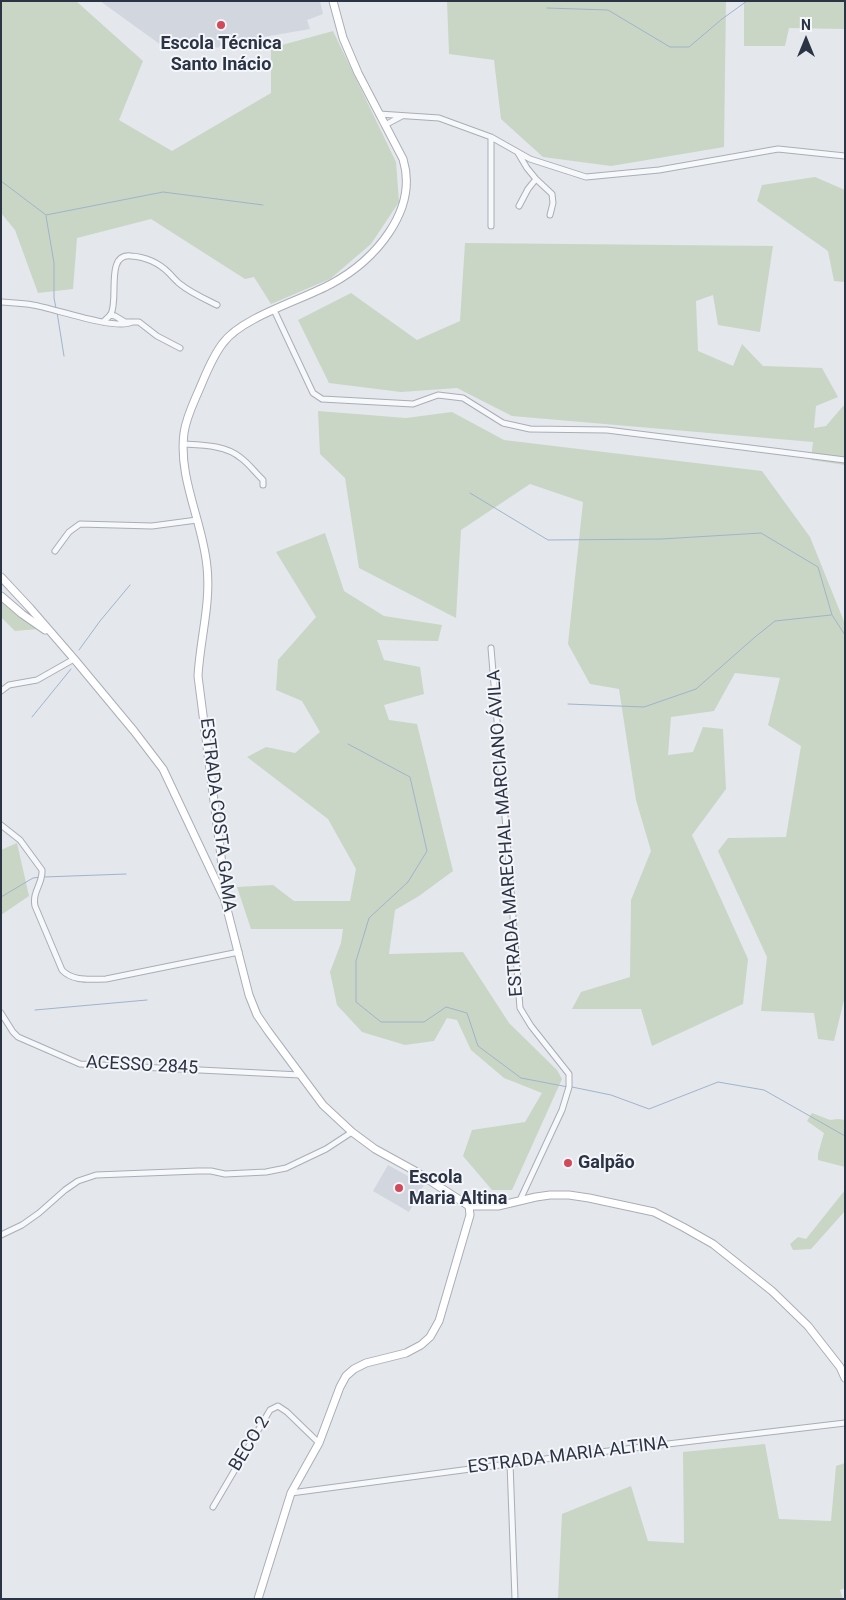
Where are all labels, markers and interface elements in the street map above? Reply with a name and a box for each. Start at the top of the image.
north arrow [781,15,831,65]
text: N [801,17,811,33]
marker: Escola Técnica Santo Inácio [215,19,227,31]
place label: Escola Técnica Santo Inácio [160,33,282,76]
street label: ESTRADA MARECHAL MARCIANO ÁVILA [484,669,528,997]
street label: ESTRADA COSTA GAMA [194,717,240,913]
street label: ACESSO 2845 [85,1052,199,1080]
place label: Galpão [578,1152,635,1174]
marker: Galpão [562,1157,574,1169]
place label: Escola Maria Altina [409,1167,507,1210]
marker: Escola Maria Altina [393,1182,405,1194]
street label: BECO 2 [225,1413,275,1475]
street label: ESTRADA MARIA ALTINA [467,1433,669,1479]

